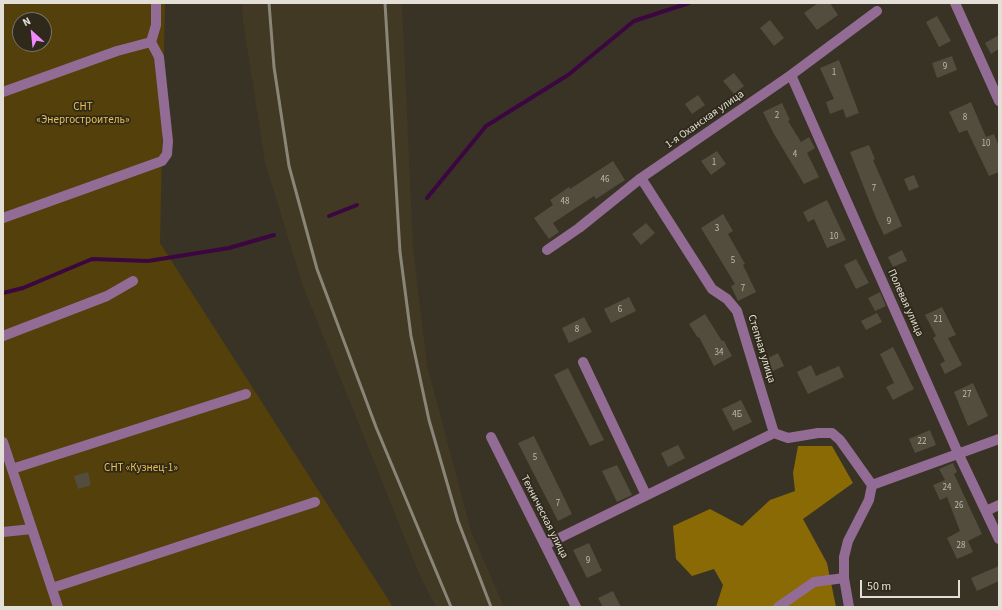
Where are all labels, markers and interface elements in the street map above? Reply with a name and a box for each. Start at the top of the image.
north arrow [12,12,52,52]
text: N [20,13,33,30]
house number: 9 [943,62,947,72]
house number: 1 [832,68,836,78]
street label: 1-я Оханская улица [663,88,747,152]
park label: СНТ «Энергостроитель» [36,101,130,127]
house number: 2 [775,111,779,121]
house number: 8 [963,113,967,123]
house number: 10 [982,139,990,149]
house number: 4 [793,150,797,160]
house number: 1 [712,158,716,168]
house number: 46 [601,175,609,185]
house number: 7 [872,184,876,194]
house number: 48 [561,197,569,207]
house number: 9 [887,217,891,227]
house number: 3 [715,224,719,234]
house number: 10 [830,232,838,242]
house number: 5 [731,256,735,266]
street label: Полевая улица [884,267,926,339]
house number: 7 [741,284,745,294]
house number: 6 [618,305,622,315]
street label: Степная улица [744,313,778,385]
house number: 21 [934,315,942,325]
house number: 8 [575,325,579,335]
house number: 34 [715,348,723,358]
house number: 27 [963,390,971,400]
house number: 4Б [732,410,742,420]
house number: 22 [918,437,926,447]
house number: 5 [533,453,537,463]
park label: СНТ «Кузнец-1» [104,462,178,476]
street label: Техническая улица [517,473,571,561]
house number: 24 [943,483,951,493]
house number: 7 [556,499,560,509]
house number: 26 [955,501,963,511]
house number: 28 [957,541,965,551]
house number: 9 [586,556,590,566]
scale bar [862,572,962,598]
text: 50 m [867,578,891,595]

